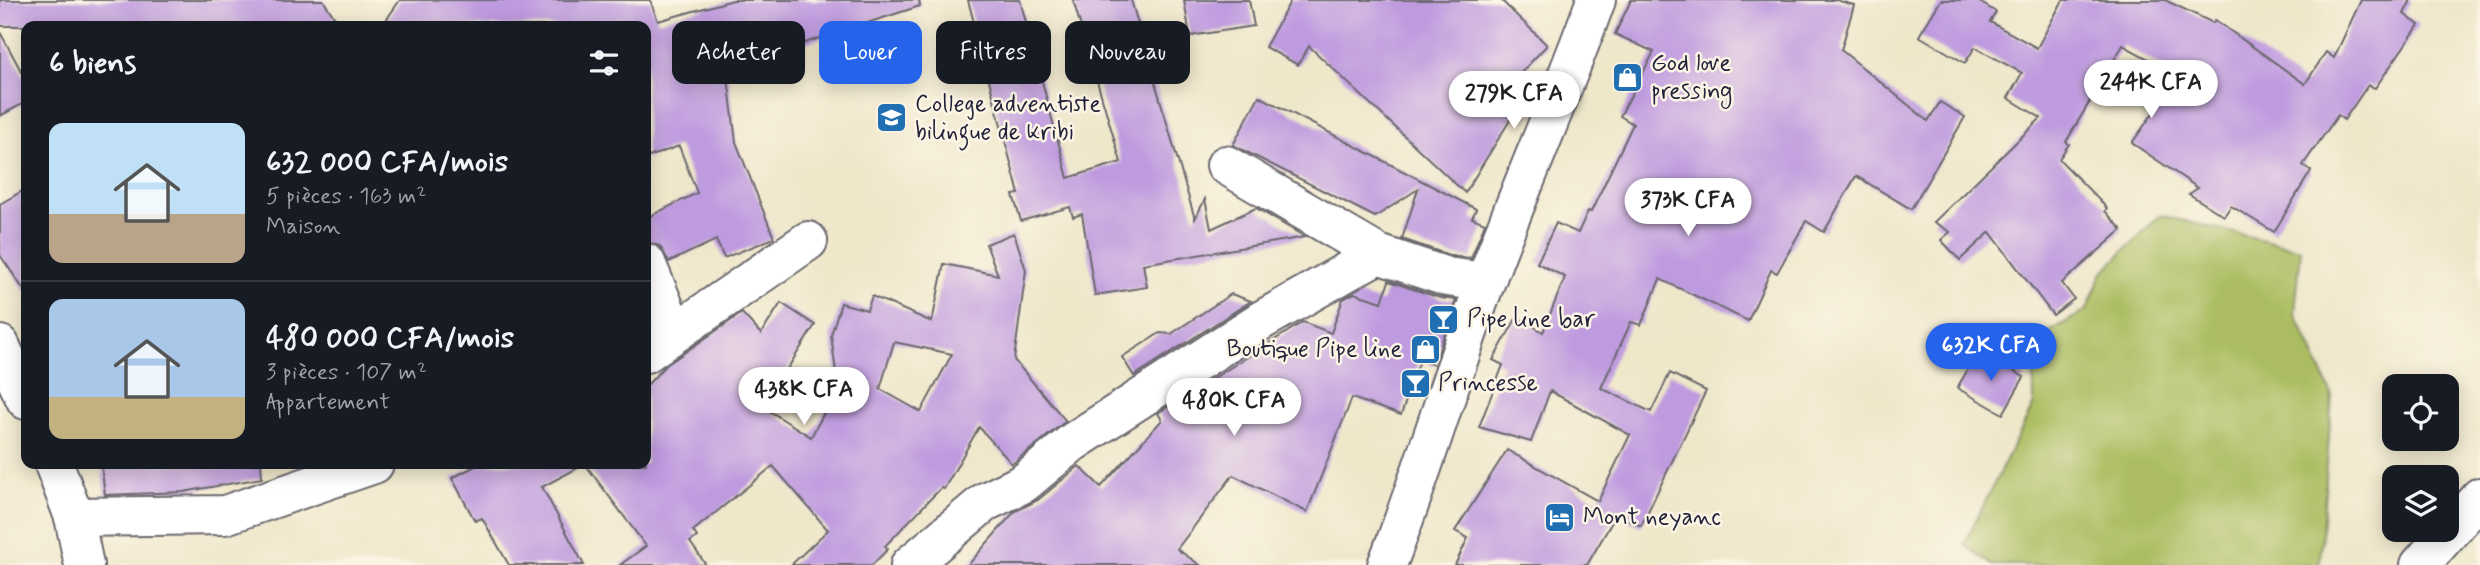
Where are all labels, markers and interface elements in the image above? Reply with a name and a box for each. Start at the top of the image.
chip: Acheter [672,21,805,84]
chip: Louer [819,21,922,84]
chip: Filtres [936,21,1051,84]
chip: Nouveau [1065,21,1190,84]
text: 6 biens [49,44,136,83]
icon: filters [585,44,623,82]
place label: God love pressing [1651,48,1732,109]
shop icon: God love pressing [1611,60,1645,94]
pin: 244K CFA [2079,60,2223,120]
text: 244K CFA [2100,68,2202,98]
pin: 279K CFA [1442,72,1586,131]
text: 279K CFA [1465,79,1563,109]
place label: College adventiste bilingue de kribi [915,89,1101,151]
school or university icon: College adventiste bilingue de kribi [875,101,909,135]
text: 632 000 CFA/mois [266,143,508,182]
icon: home [105,151,189,235]
pin: 373K CFA [1616,178,1760,238]
text: 5 pièces · 163 m² [266,182,426,212]
text: 373K CFA [1641,186,1735,216]
text: Maison [266,212,341,242]
bar icon: Pipe line bar [1427,302,1461,336]
place label: Pipe line bar [1467,304,1596,335]
text: 480 000 CFA/mois [266,319,514,358]
pin: 632K CFA [1919,324,2063,383]
icon: home [105,327,189,411]
text: 632K CFA [1942,331,2040,361]
shop icon: Boutique Pipe line [1408,332,1442,366]
place label: Boutique Pipe line [1226,334,1402,365]
text: 3 pièces · 107 m² [266,358,427,388]
bar icon: Princesse [1398,366,1432,400]
pin: 438K CFA [732,368,876,427]
place label: Princesse [1438,368,1538,399]
map controls [2382,374,2459,542]
button: locate [2382,374,2459,451]
text: 438K CFA [754,375,854,405]
pin: 480K CFA [1162,378,1306,438]
text: 480K CFA [1182,386,1286,416]
text: Appartement [266,388,390,418]
button: layers [2382,465,2459,542]
hotel icon: Mont neyanc [1543,500,1577,534]
place label: Mont neyanc [1583,502,1721,533]

